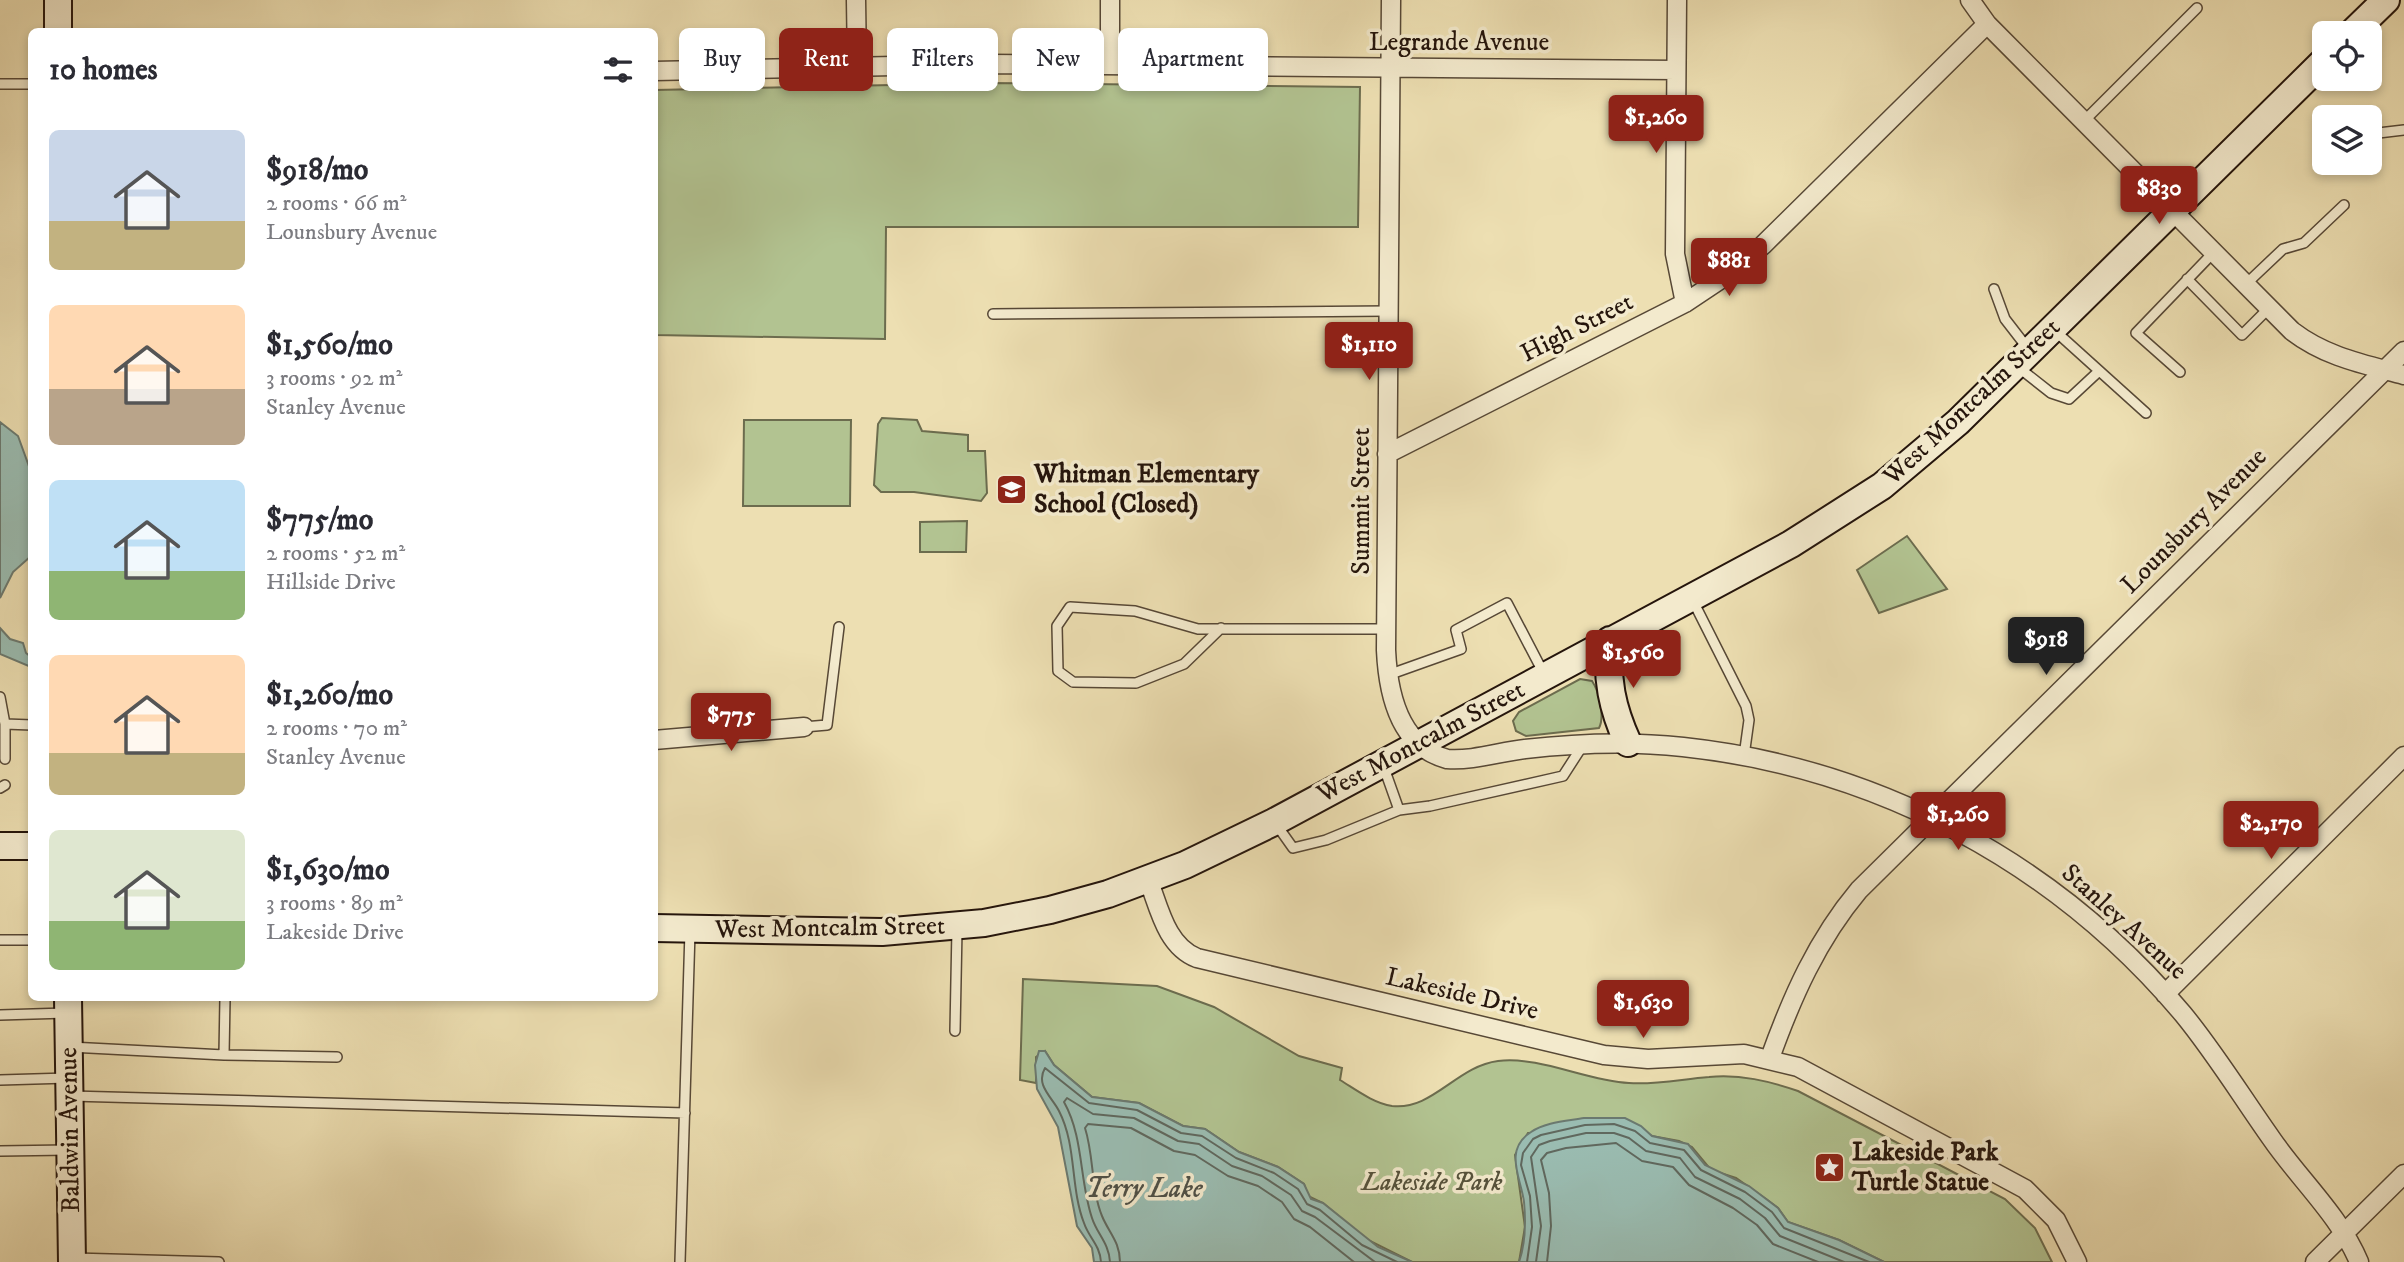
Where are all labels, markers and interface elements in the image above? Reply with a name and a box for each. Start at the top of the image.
map controls [2312,21,2382,175]
button: locate [2312,21,2382,91]
street label: Legrande Avenue [1369,26,1549,59]
chip: Buy [679,28,765,91]
chip: Rent [779,28,873,91]
chip: Filters [887,28,998,91]
chip: New [1012,28,1104,91]
chip: Apartment [1118,28,1268,91]
icon: filters [599,51,637,89]
text: 10 homes [49,52,158,89]
pin: $1,260 [1599,96,1713,155]
text: $1,260 [1625,103,1687,132]
button: layers [2312,105,2382,175]
text: $918/mo [266,152,368,189]
icon: home [105,158,189,242]
pin: $830 [2118,166,2200,226]
text: $830 [2136,174,2182,203]
text: 2 rooms · 66 m² [266,189,406,218]
text: Lounsbury Avenue [266,218,437,247]
pin: $881 [1688,238,1770,298]
text: $881 [1707,246,1751,275]
street label: High Street [1515,286,1639,370]
street label: West Montcalm Street [1876,311,2068,493]
pin: $1,110 [1312,322,1426,382]
text: $1,560/mo [266,327,393,364]
text: $1,110 [1341,330,1397,359]
icon: home [105,333,189,417]
text: 3 rooms · 92 m² [266,364,403,393]
text: Stanley Avenue [266,393,406,422]
street label: Summit Street [1345,427,1378,575]
street label: Lounsbury Avenue [2114,441,2274,601]
place label: Whitman Elementary School (Closed) [1033,458,1259,521]
school or university icon: Whitman Elementary School (Closed) [994,472,1028,506]
text: $775/mo [266,502,373,539]
icon: home [105,508,189,592]
text: 2 rooms · 52 m² [266,539,405,568]
text: Hillside Drive [266,568,396,597]
pin: $918 [2005,618,2087,677]
text: $918 [2024,625,2068,654]
pin: $1,560 [1576,630,1690,690]
text: $1,560 [1602,638,1664,667]
street label: West Montcalm Street [1311,673,1530,811]
text: $1,260/mo [266,677,393,714]
icon: home [105,683,189,767]
pin: $775 [690,694,772,753]
text: $775 [707,701,755,730]
text: 2 rooms · 70 m² [266,714,407,743]
text: Stanley Avenue [266,743,406,772]
pin: $1,260 [1901,792,2015,852]
text: $1,260 [1927,800,1989,829]
pin: $2,170 [2214,802,2328,861]
text: $2,170 [2239,809,2303,838]
text: $1,630/mo [266,852,390,889]
street label: Stanley Avenue [2054,857,2194,987]
icon: home [105,858,189,942]
text: 3 rooms · 89 m² [266,889,403,918]
street label: West Montcalm Street [714,909,945,947]
text: Lakeside Drive [266,918,404,947]
street label: Lakeside Drive [1382,960,1542,1028]
pin: $1,630 [1586,981,1700,1040]
text: $1,630 [1613,988,1673,1017]
street label: Baldwin Avenue [52,1047,88,1213]
place label: Lakeside Park Turtle Statue [1851,1136,2000,1199]
place icon: Lakeside Park Turtle Statue [1812,1150,1846,1184]
park label: Lakeside Park [1360,1166,1503,1199]
water label: Terry Lake [1086,1171,1204,1206]

